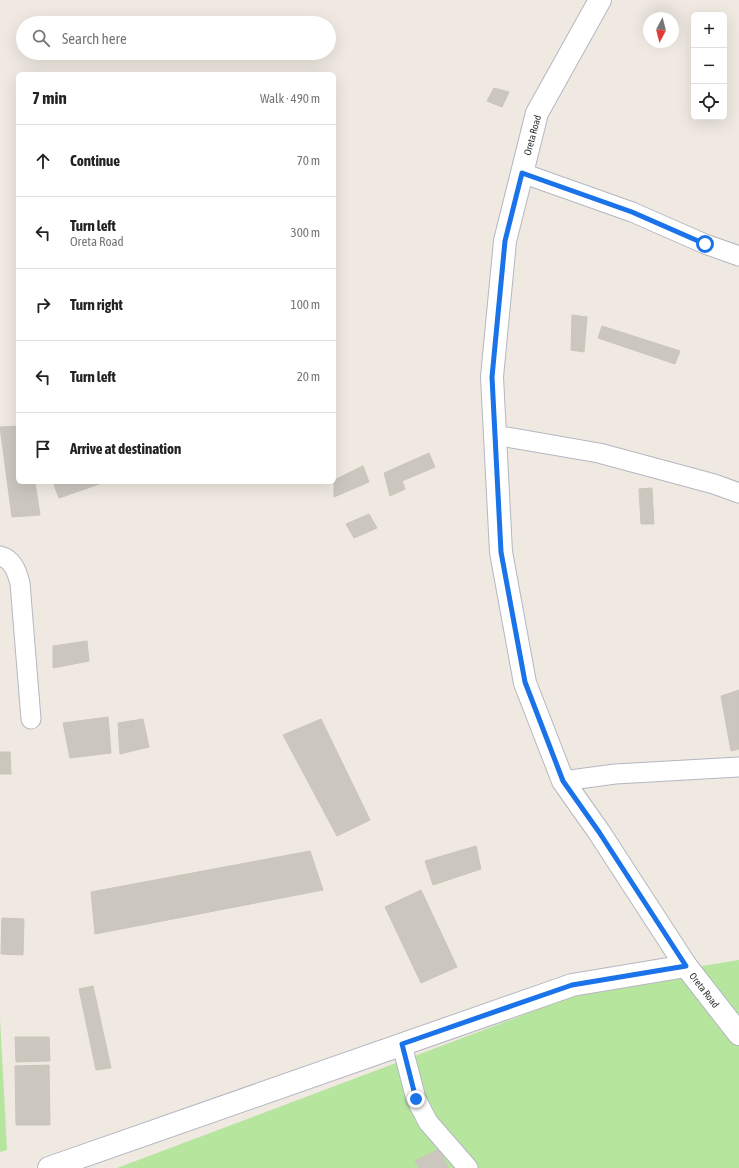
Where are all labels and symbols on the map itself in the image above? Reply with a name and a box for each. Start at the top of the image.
north arrow [643,12,679,48]
street label: Oreta Road [522,114,543,157]
route start [696,235,714,253]
street label: Oreta Road [687,971,721,1010]
route end [407,1090,425,1108]

